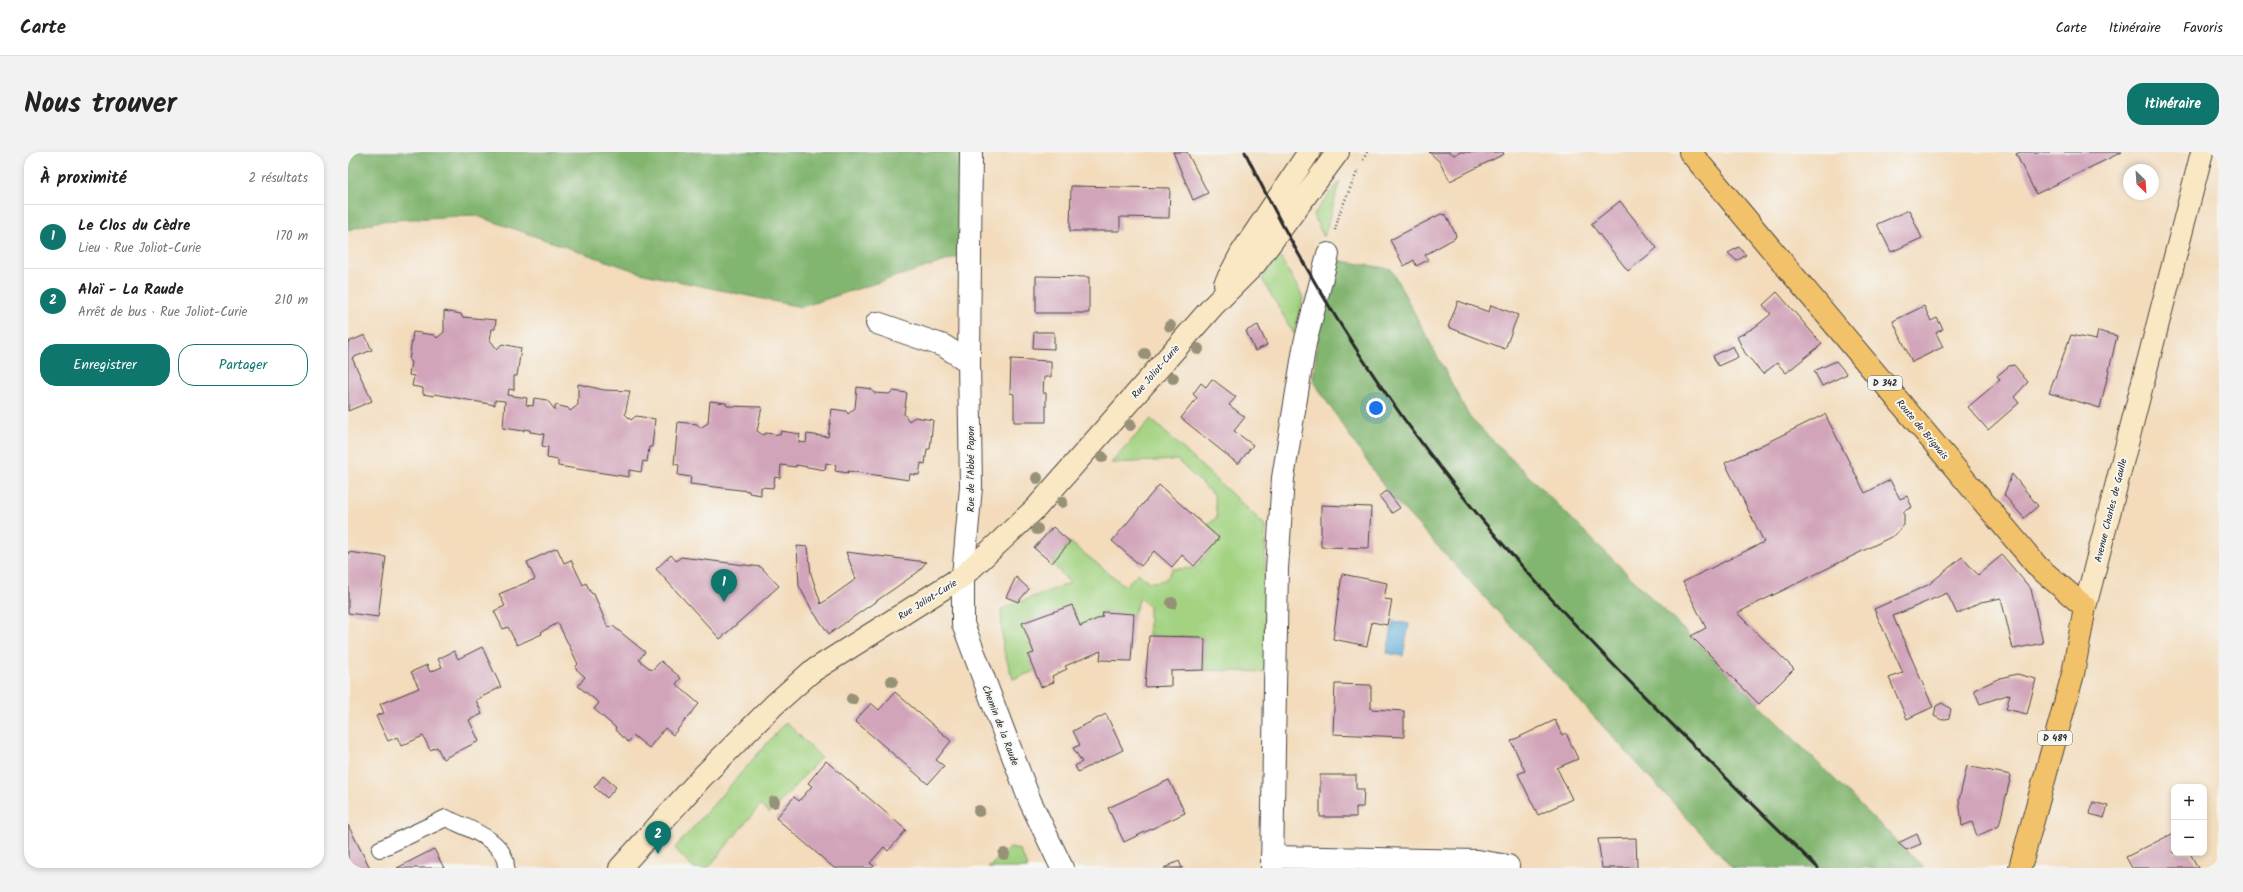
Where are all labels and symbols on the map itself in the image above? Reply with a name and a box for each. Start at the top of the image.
north arrow [2123,164,2159,200]
street label: Rue Joliot-Curie [1128,341,1184,402]
road number: D 342 [1868,376,1902,390]
street label: Route de Brignais [1892,396,1953,464]
your location [1366,398,1386,418]
street label: Rue de l'Abbé Papon [963,426,979,512]
street label: Avenue Charles de Gaulle [2090,456,2132,564]
pin: 1 [711,569,737,602]
street label: Rue Joliot-Curie [895,575,961,624]
street label: Chemin de la Raude [977,683,1023,768]
road number: D 489 [2038,731,2072,745]
pin: 2 [645,821,671,854]

